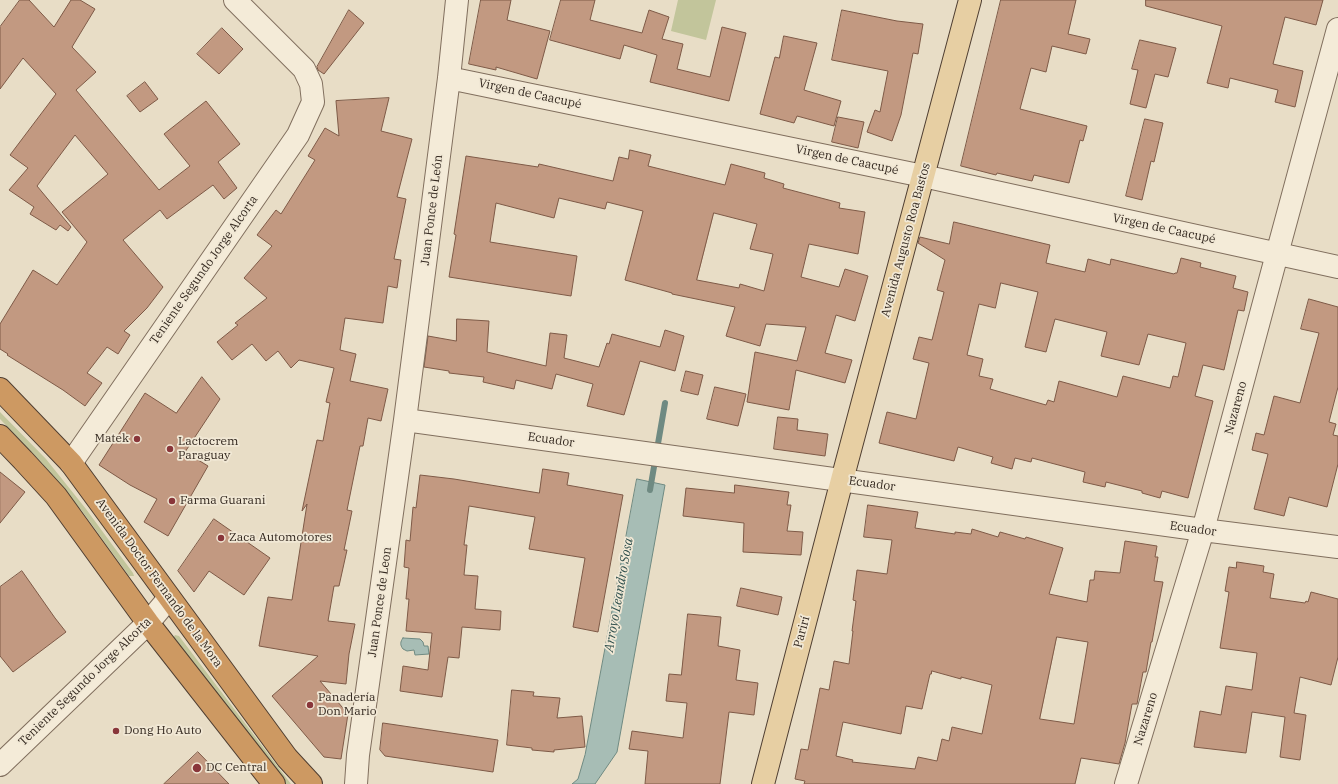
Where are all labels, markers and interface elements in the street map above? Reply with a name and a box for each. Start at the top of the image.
street label: Virgen de Caacupé [477,76,583,112]
street label: Virgen de Caacupé [794,142,900,178]
street label: Juan Ponce de León [418,154,446,266]
street label: Avenida Augusto Roa Bastos [878,161,934,319]
street label: Teniente Segundo Jorge Alcorta [147,193,261,347]
street label: Virgen de Caacupé [1111,211,1217,247]
street label: Nazareno [1222,380,1250,436]
street label: Ecuador [527,430,575,450]
place label: Matek [94,432,129,446]
marker: Matek [132,434,142,444]
place label: Lactocrem Paraguay [178,435,238,463]
marker: Lactocrem Paraguay [165,444,175,454]
street label: Ecuador [848,474,896,494]
place label: Farma Guarani [180,494,266,508]
street label: Avenida Doctor Fernando de la Mora [93,496,225,670]
marker: Farma Guarani [167,496,177,506]
street label: Ecuador [1169,519,1217,539]
place label: Zaca Automotores [229,531,332,545]
marker: Zaca Automotores [216,533,226,543]
water label: Arroyo Leandro Sosa [601,537,637,653]
street label: Juan Ponce de Leon [365,546,395,658]
street label: Teniente Segundo Jorge Alcorta [16,615,154,749]
street label: Parirí [791,615,813,649]
place label: Panadería Don Mario [318,691,377,719]
street label: Nazareno [1131,691,1161,747]
marker: Panadería Don Mario [305,700,315,710]
place label: Dong Ho Auto [124,724,202,738]
marker: Dong Ho Auto [111,726,121,736]
place label: DC Central [206,761,267,775]
marker: DC Central [191,762,203,774]

